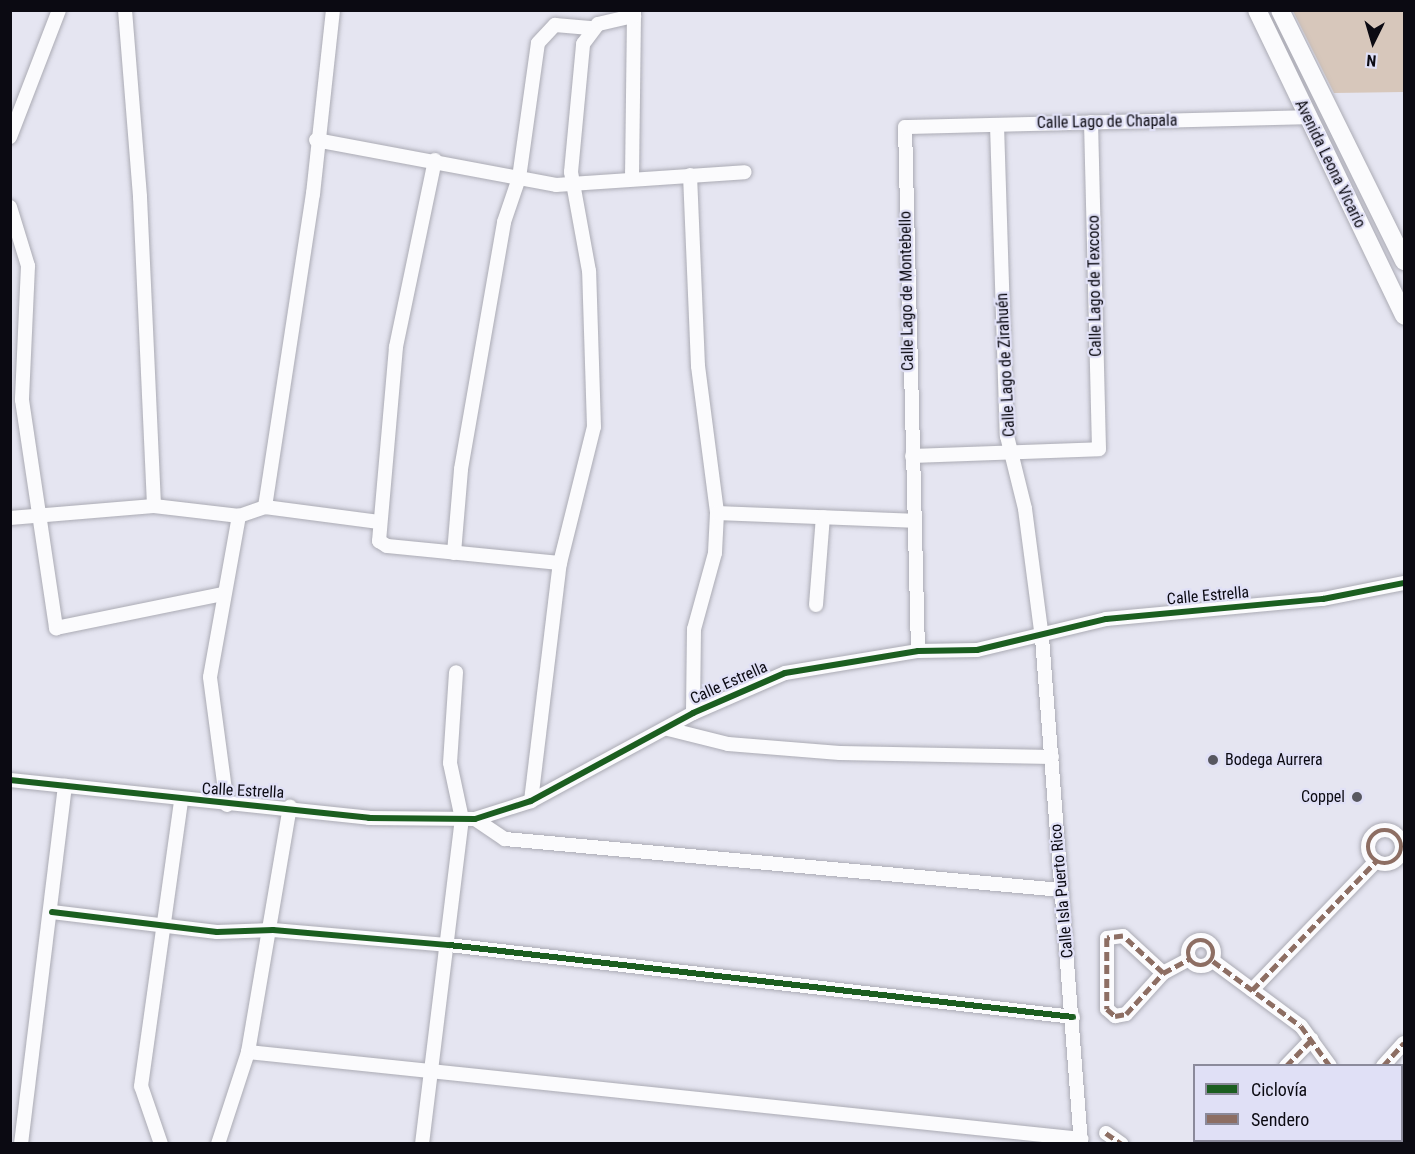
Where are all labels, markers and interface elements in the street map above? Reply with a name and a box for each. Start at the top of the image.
north arrow [1343,12,1403,72]
text: N [1366,51,1377,70]
street label: Avenida Leona Vicario [1291,97,1369,231]
street label: Calle Lago de Chapala [1037,111,1177,133]
street label: Calle Lago de Montebello [896,211,918,371]
street label: Calle Lago de Texcoco [1084,215,1106,357]
street label: Calle Lago de Zirahuén [993,292,1019,438]
street label: Calle Estrella [1166,583,1250,609]
street label: Calle Estrella [687,657,771,709]
place label: Bodega Aurrera [1225,750,1323,770]
marker: Bodega Aurrera [1206,753,1220,767]
street label: Calle Estrella [201,779,285,803]
place label: Coppel [1301,787,1345,807]
marker: Coppel [1350,790,1364,804]
street label: Calle Isla Puerto Rico [1047,823,1077,959]
legend [1193,1064,1403,1142]
text: Ciclovía [1251,1079,1307,1100]
text: Sendero [1251,1109,1309,1130]

